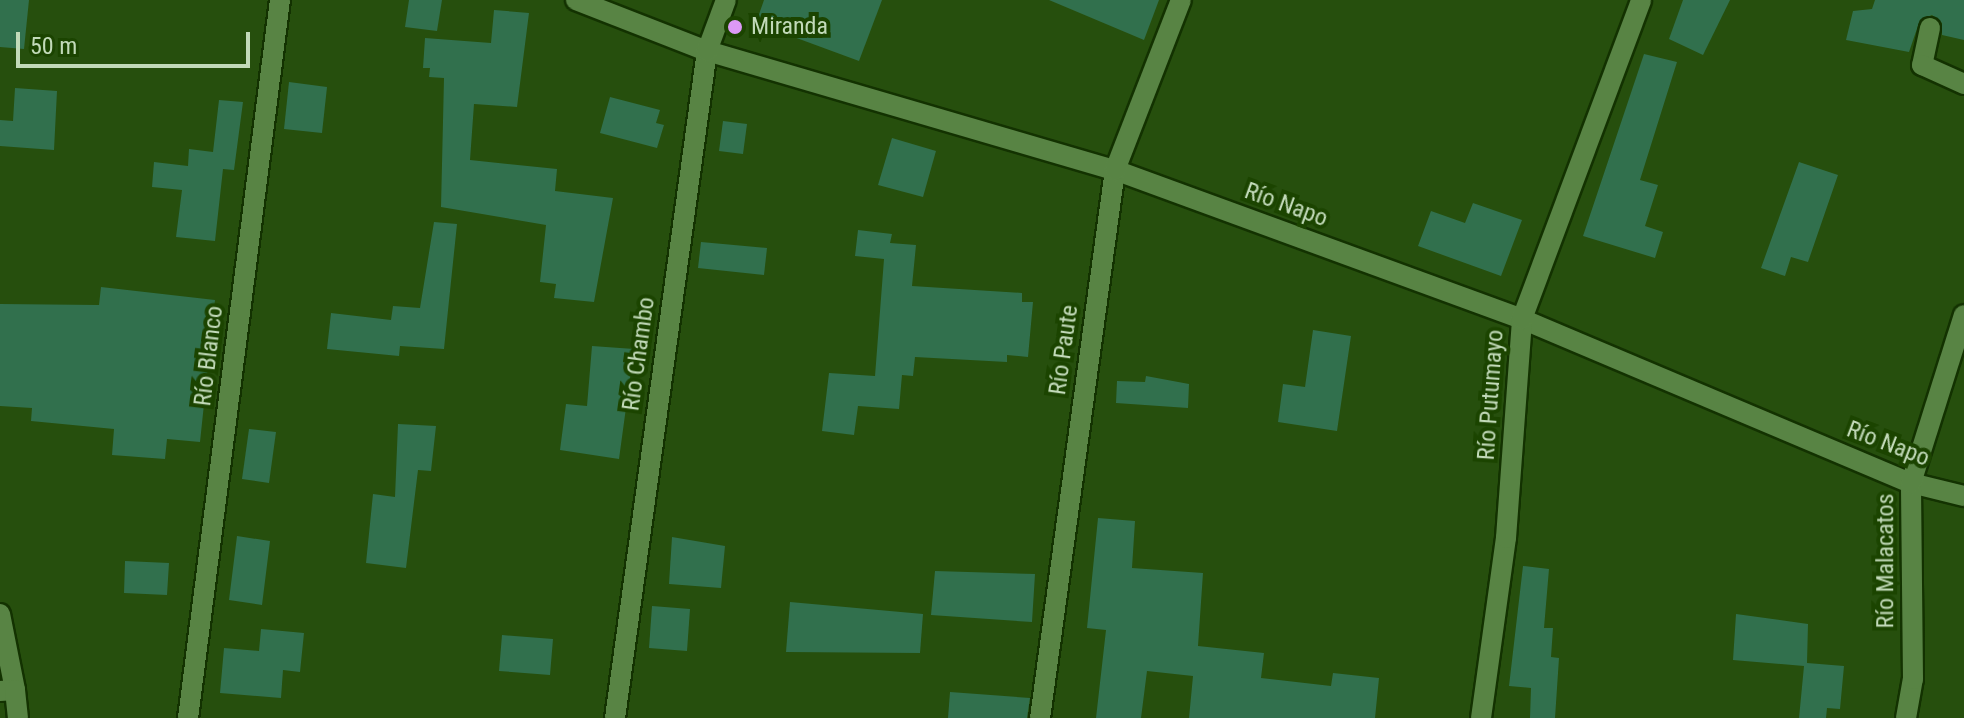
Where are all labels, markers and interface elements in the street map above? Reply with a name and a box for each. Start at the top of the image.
place label: Miranda [751,13,828,41]
scale bar [20,16,254,66]
marker: Miranda [726,18,744,36]
text: 50 m [30,32,77,60]
street label: Río Napo [1241,177,1331,233]
street label: Río Chambo [617,295,661,413]
street label: Río Paute [1043,303,1085,397]
street label: Río Blanco [189,304,229,408]
street label: Río Putumayo [1472,329,1510,461]
street label: Río Napo [1843,415,1933,473]
street label: Río Malacatos [1872,493,1900,629]

